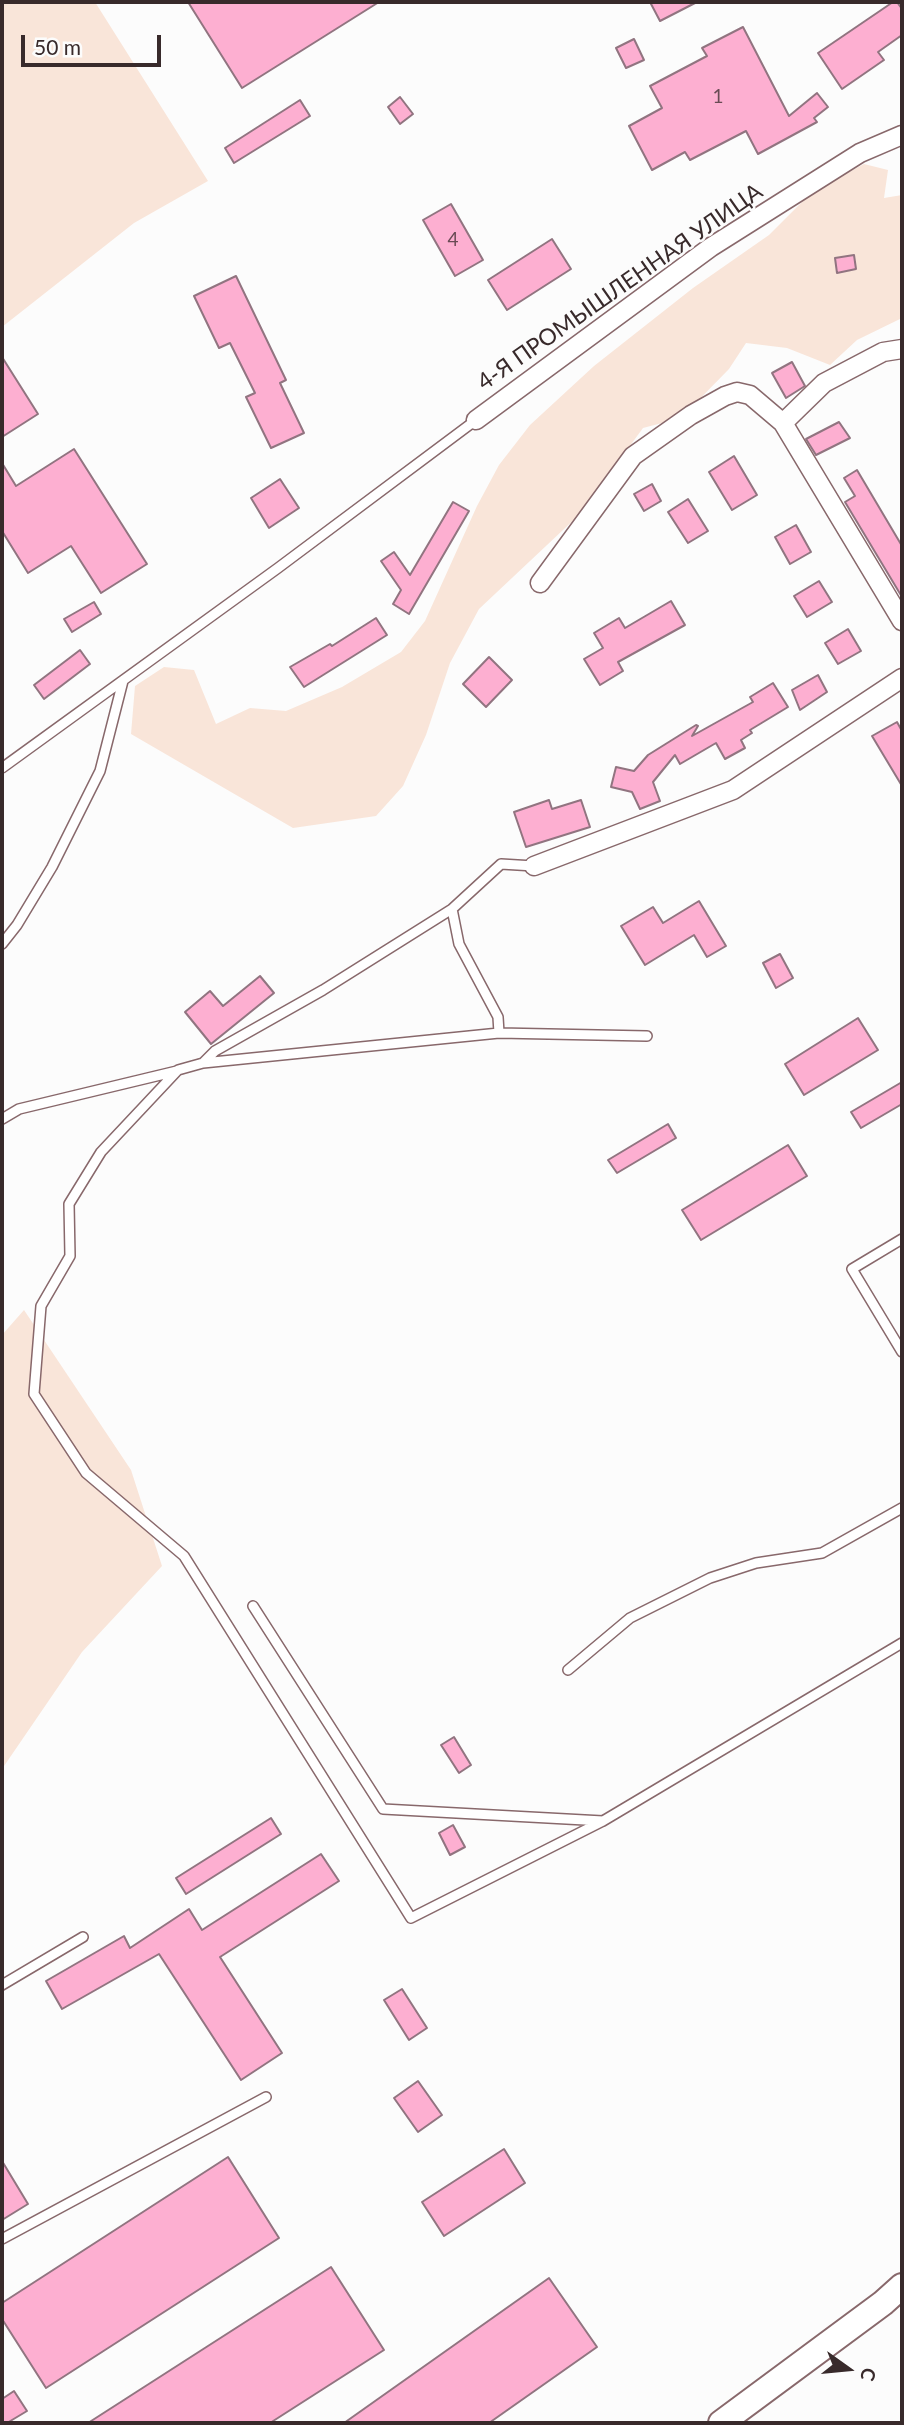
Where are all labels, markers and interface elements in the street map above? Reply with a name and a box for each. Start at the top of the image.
scale bar [24,21,164,65]
text: 50 m [34,34,81,59]
house number: 1 [712,86,724,108]
street label: 4-Я ПРОМЫШЛЕННАЯ УЛИЦА [472,178,768,396]
house number: 4 [447,229,459,251]
north arrow [813,2334,883,2404]
text: С [856,2366,882,2384]

